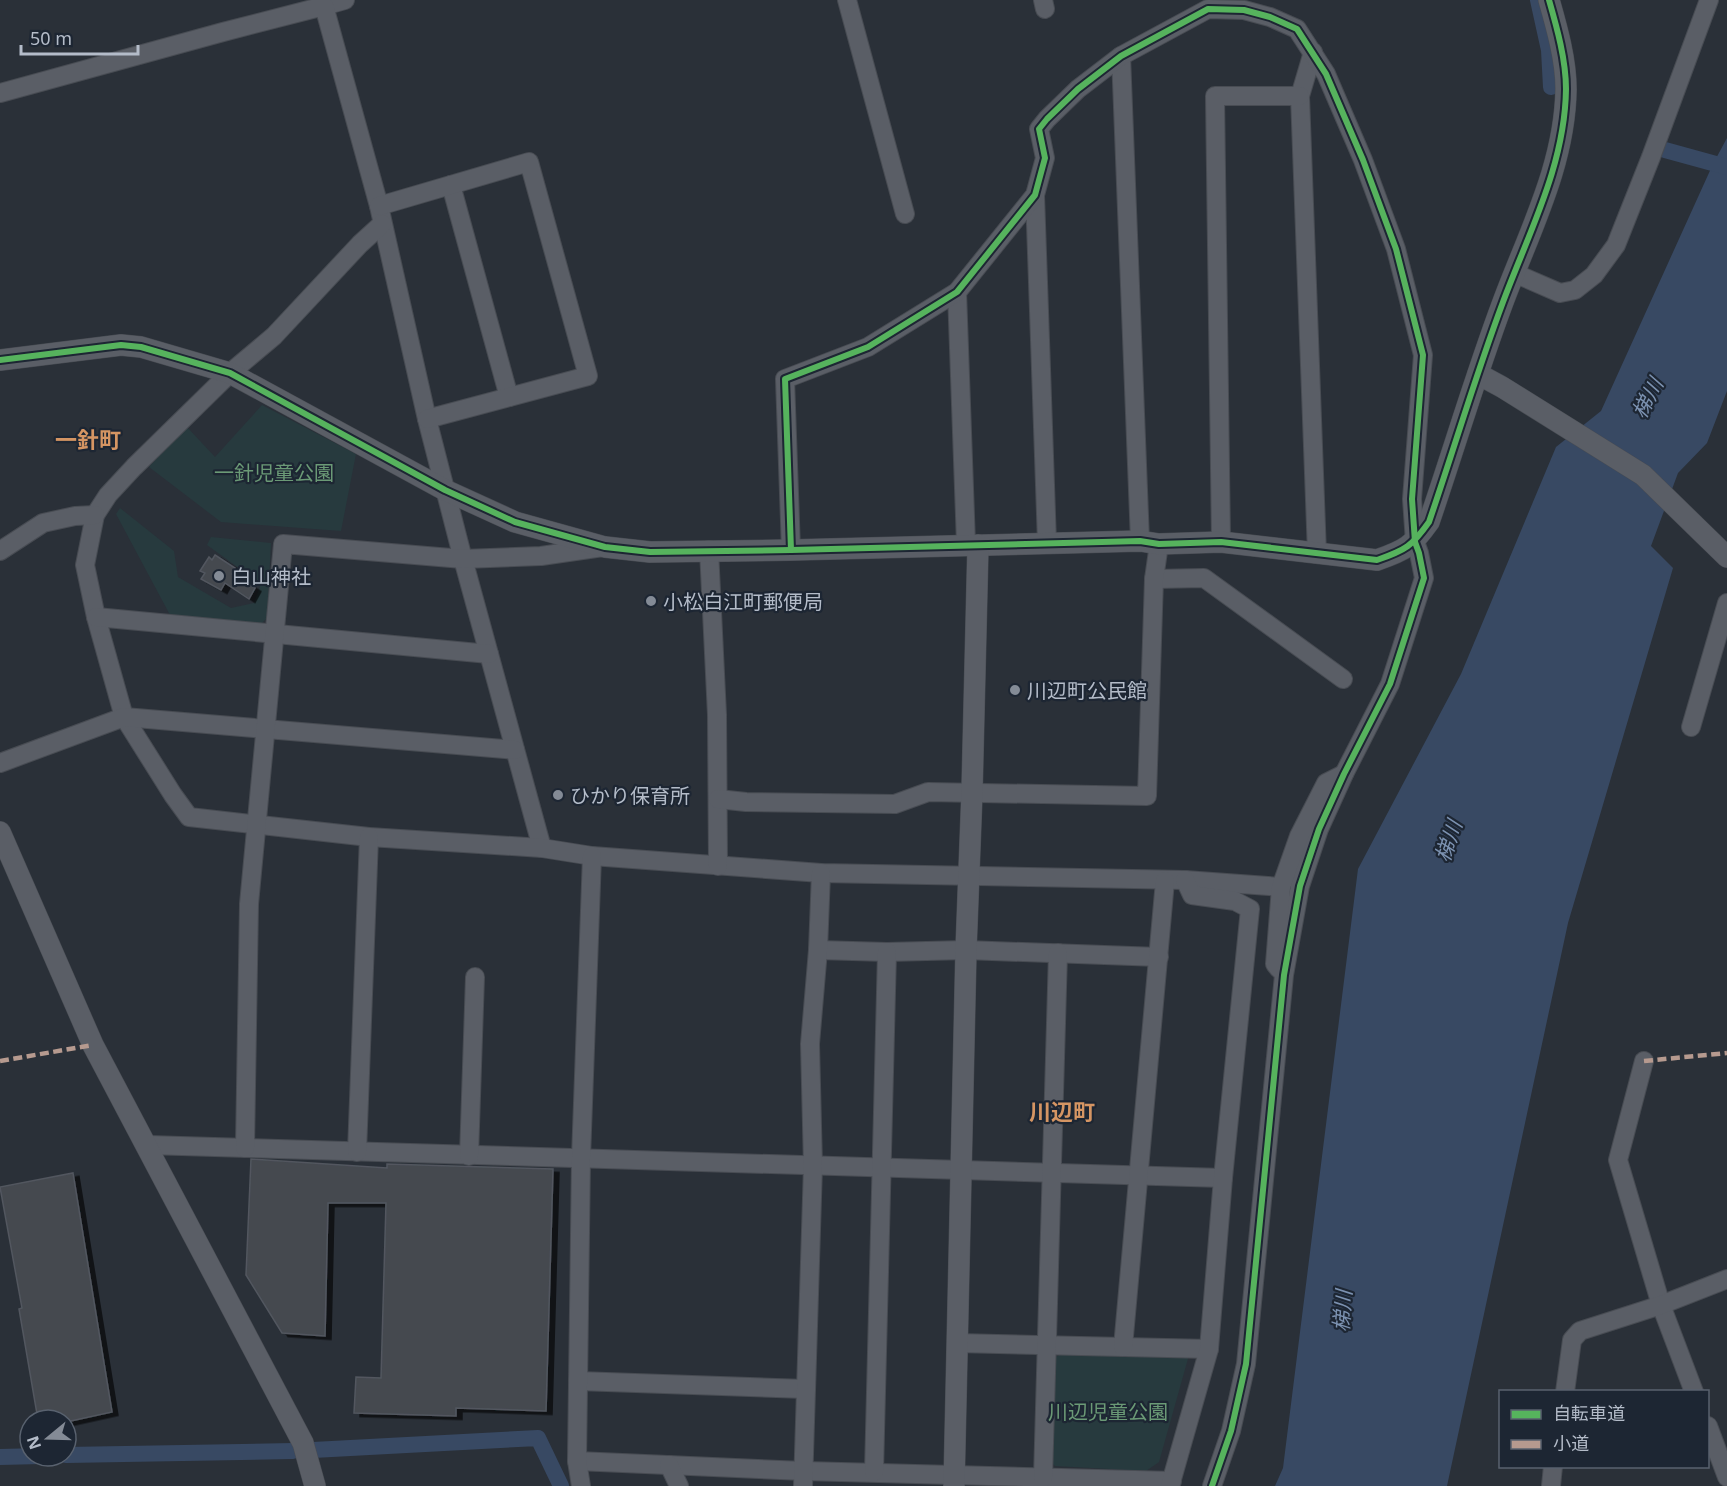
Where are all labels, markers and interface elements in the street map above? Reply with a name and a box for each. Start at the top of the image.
scale bar [21,18,138,56]
text: 50 m [30,26,72,50]
water label: 梯川 [1625,371,1670,423]
district label: 一針町 [55,424,121,454]
park label: 一針児童公園 [214,459,334,486]
place label: 白山神社 [231,563,311,590]
marker: 白山神社 [212,569,226,583]
place label: 小松白江町郵便局 [663,588,823,615]
marker: 小松白江町郵便局 [644,594,658,608]
place label: 川辺町公民館 [1027,677,1147,704]
marker: 川辺町公民館 [1008,683,1022,697]
place label: ひかり保育所 [570,782,690,809]
marker: ひかり保育所 [551,788,565,802]
water label: 梯川 [1428,815,1469,865]
district label: 川辺町 [1029,1096,1095,1126]
water label: 梯川 [1327,1287,1358,1333]
legend [1499,1390,1709,1468]
park label: 川辺児童公園 [1048,1398,1168,1425]
text: 自転車道 [1553,1401,1625,1425]
north arrow [18,1408,78,1468]
text: 小道 [1553,1431,1589,1455]
text: N [21,1433,46,1453]

